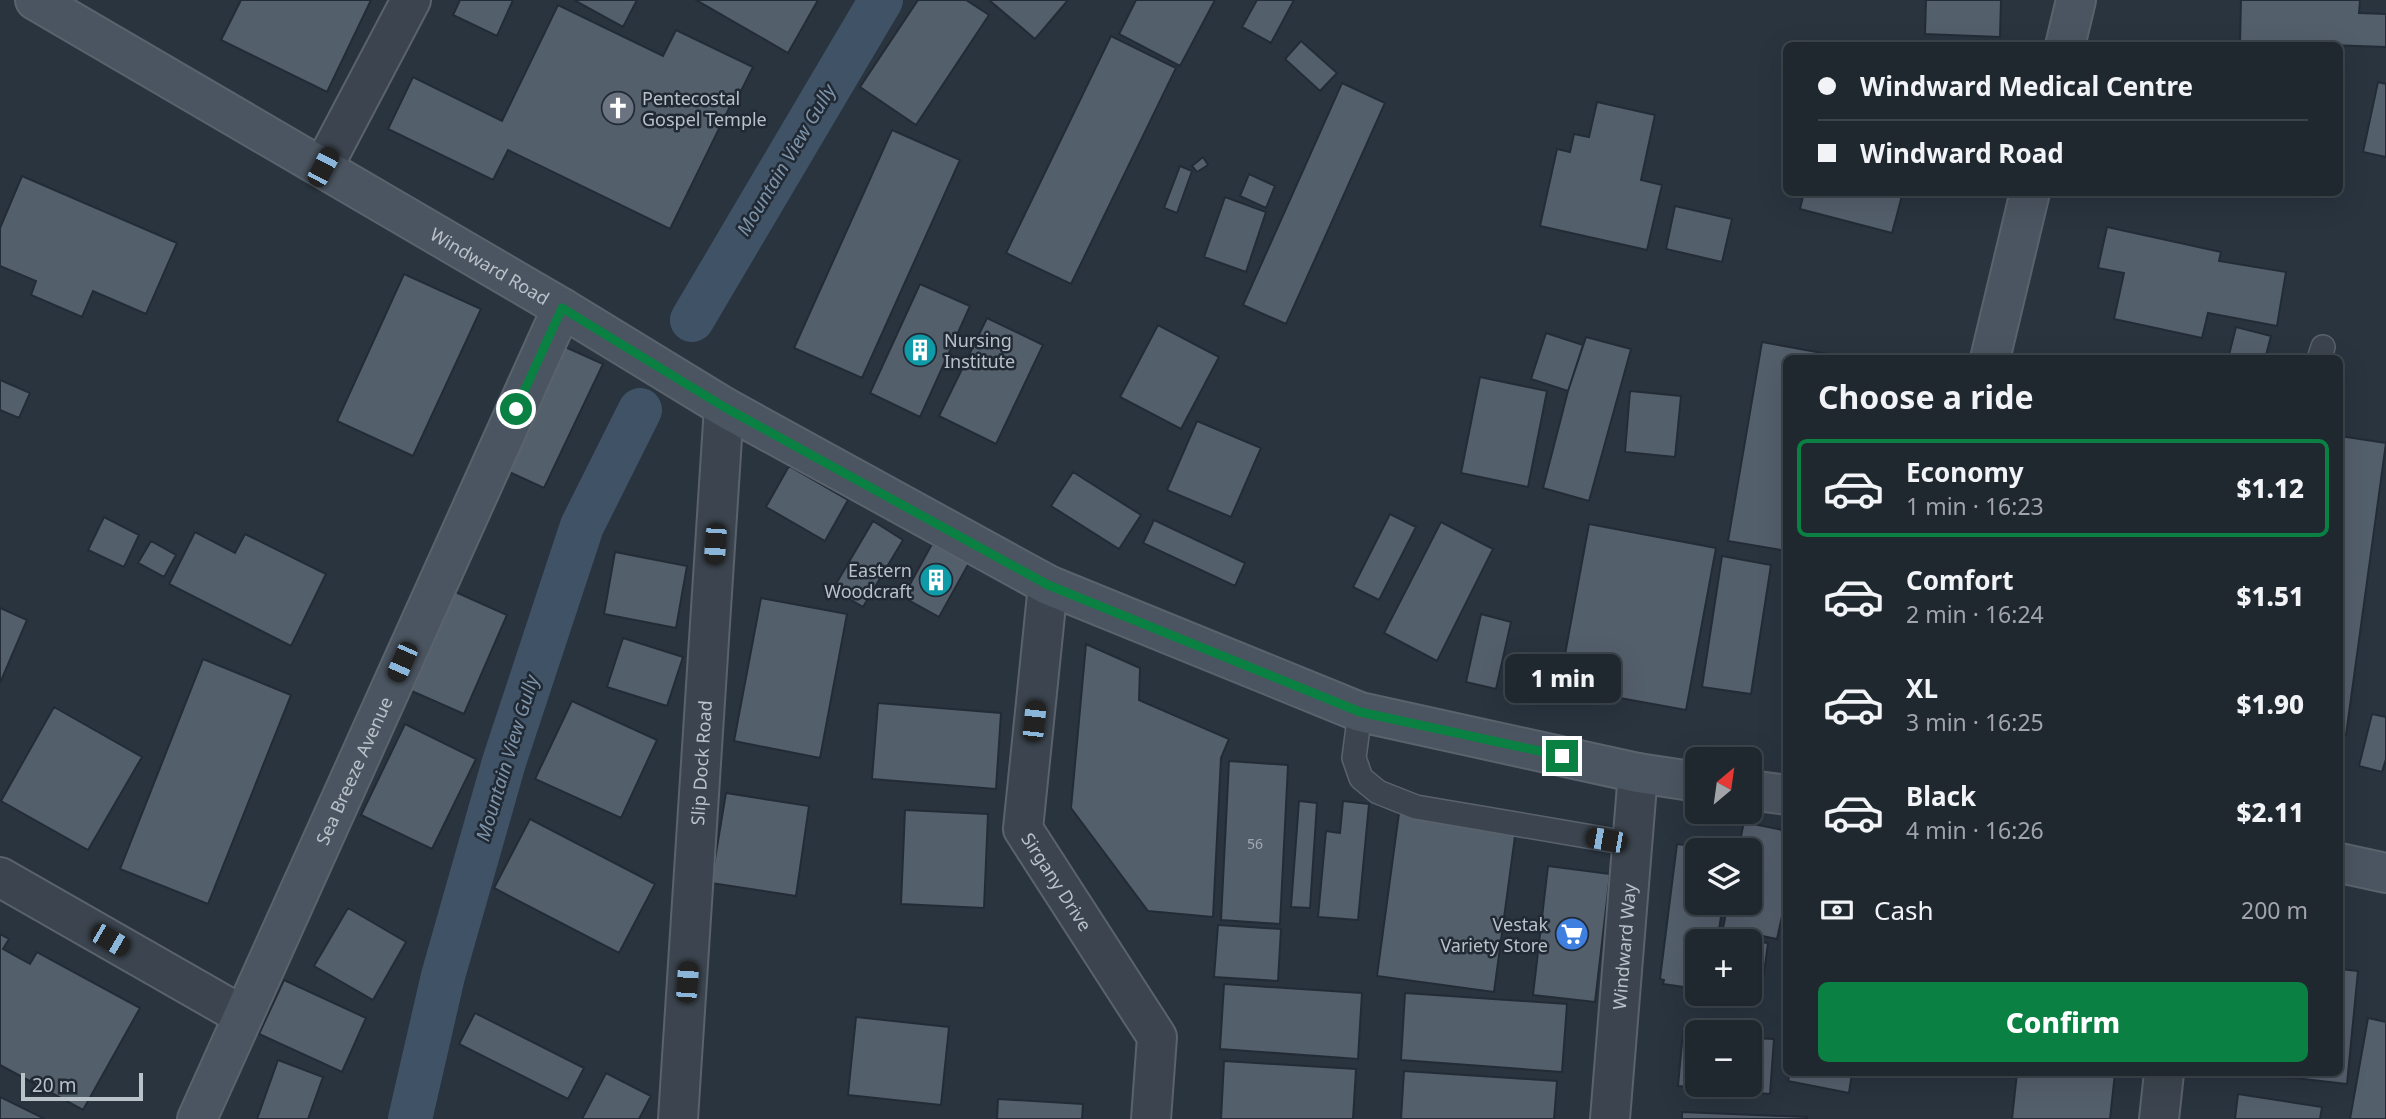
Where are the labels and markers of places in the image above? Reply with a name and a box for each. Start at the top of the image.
place label: Pentecostal Gospel Temple [642,86,767,131]
church icon: Pentecostal Gospel Temple [599,89,637,127]
place label: Nursing Institute [944,328,1015,373]
building icon: Nursing Institute [901,331,939,369]
place label: Eastern Woodcraft [824,558,912,603]
building icon: Eastern Woodcraft [917,561,955,599]
place label: Vestak Variety Store [1440,912,1548,957]
supermarket icon: Vestak Variety Store [1553,915,1591,953]

